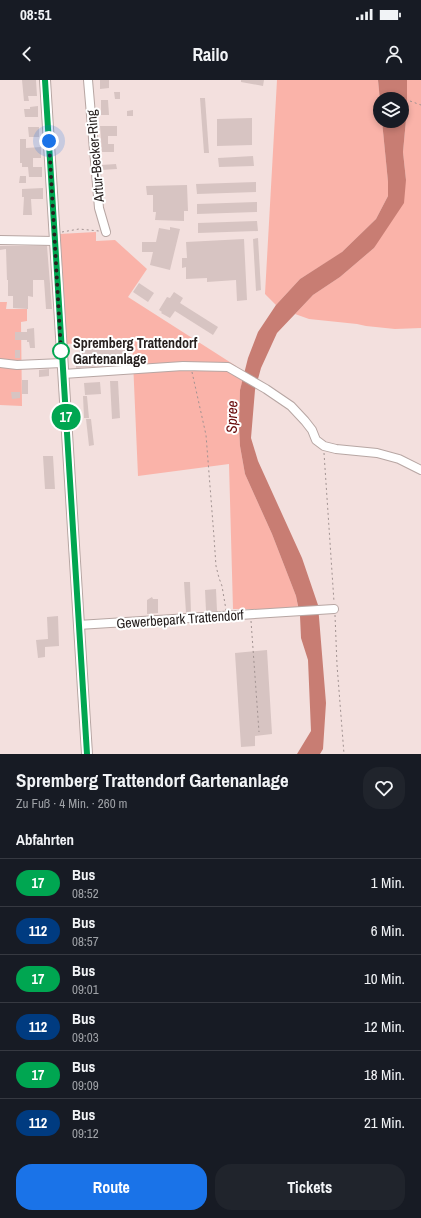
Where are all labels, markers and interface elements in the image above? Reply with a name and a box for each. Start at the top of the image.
text: 08:51 [20,4,51,25]
text: Railo [192,42,229,67]
icon: back [16,43,38,65]
icon: person [383,43,405,65]
map controls [373,92,409,128]
button: layers [373,92,409,128]
street label: Artur-Becker-Ring [82,109,108,204]
your location [39,131,59,151]
place label: Spremberg Trattendorf Gartenanlage [73,334,198,368]
marker: Spremberg Trattendorf Gartenanlage [52,342,70,360]
water label: Spree [221,400,242,434]
line badge: 17 [48,404,84,430]
text: 17 [60,408,72,426]
street label: Gewerbepark Trattendorf [116,606,245,632]
text: Spremberg Trattendorf Gartenanlage [16,767,289,793]
button: heart [363,767,405,809]
text: Zu Fuß · 4 Min. · 260 m [16,795,127,812]
text: Abfahrten [16,829,74,850]
text: Bus [72,864,95,885]
text: 1 Min. [371,872,405,893]
text: 17 [32,874,44,892]
text: 08:52 [72,885,99,902]
text: Bus [72,912,95,933]
text: 6 Min. [371,920,405,941]
text: 112 [29,922,47,940]
text: 08:57 [72,933,99,950]
text: Bus [72,960,95,981]
text: 10 Min. [364,968,405,989]
text: 17 [32,970,44,988]
text: 09:01 [72,981,99,998]
text: Bus [72,1008,95,1029]
text: 12 Min. [364,1016,405,1037]
text: 112 [29,1018,47,1036]
text: 09:03 [72,1029,99,1046]
text: Bus [72,1056,95,1077]
text: 18 Min. [364,1064,405,1085]
text: 17 [32,1066,44,1084]
text: 09:09 [72,1077,99,1094]
text: Bus [72,1104,95,1125]
text: 21 Min. [364,1112,405,1133]
text: 112 [29,1114,47,1132]
text: 09:12 [72,1125,99,1142]
button: Route [16,1164,207,1210]
button: Tickets [215,1164,405,1210]

